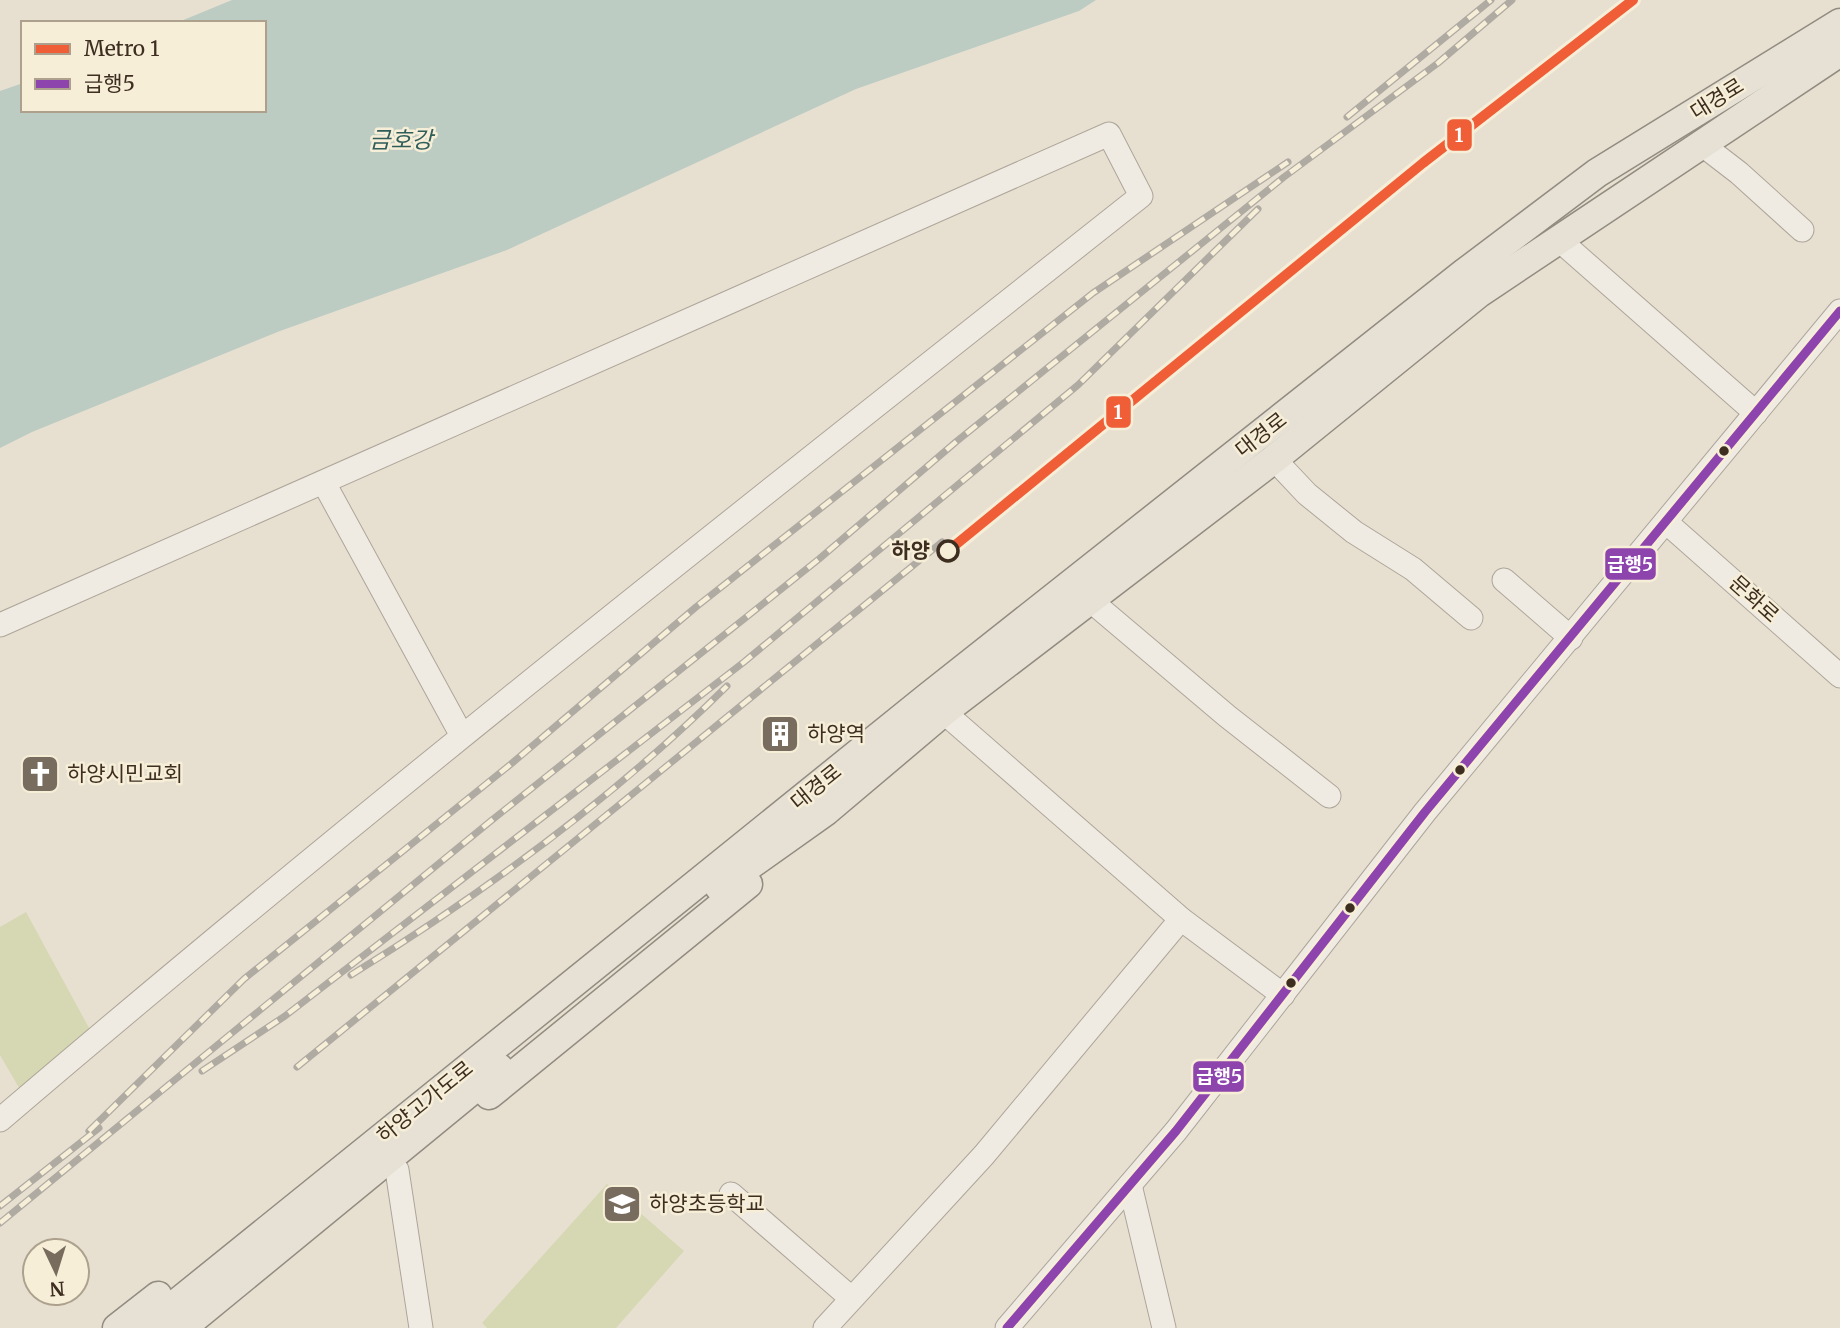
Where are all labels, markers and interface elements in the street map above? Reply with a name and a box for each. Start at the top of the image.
legend [21,21,266,112]
text: Metro 1 [84,35,160,62]
text: 급행5 [84,70,135,97]
street label: 대경로 [1685,72,1748,125]
line badge: 1 [1446,118,1473,152]
text: 1 [1455,123,1464,147]
water label: 금호강 [369,125,436,154]
line badge: 1 [1105,395,1132,429]
text: 1 [1114,400,1123,424]
street label: 대경로 [1230,406,1292,463]
unlabelled marker [1717,444,1731,458]
place label: 하양 [891,537,930,564]
marker: 하양 [937,540,959,562]
line badge: 급행5 [1604,547,1657,581]
text: 급행5 [1607,552,1653,576]
street label: 문화로 [1724,569,1785,628]
building icon: 하양역 [759,713,801,755]
place label: 하양역 [807,720,865,747]
church icon: 하양시민교회 [19,753,61,795]
street label: 대경로 [785,758,847,815]
place label: 하양시민교회 [67,760,183,787]
unlabelled marker [1453,763,1467,777]
unlabelled marker [1343,901,1357,915]
unlabelled marker [1284,976,1298,990]
street label: 하양고가도로 [371,1055,478,1149]
line badge: 급행5 [1192,1060,1245,1093]
text: 급행5 [1196,1064,1242,1088]
school or university icon: 하양초등학교 [601,1183,643,1225]
place label: 하양초등학교 [649,1190,765,1217]
north arrow [21,1237,91,1307]
text: N [49,1276,66,1301]

